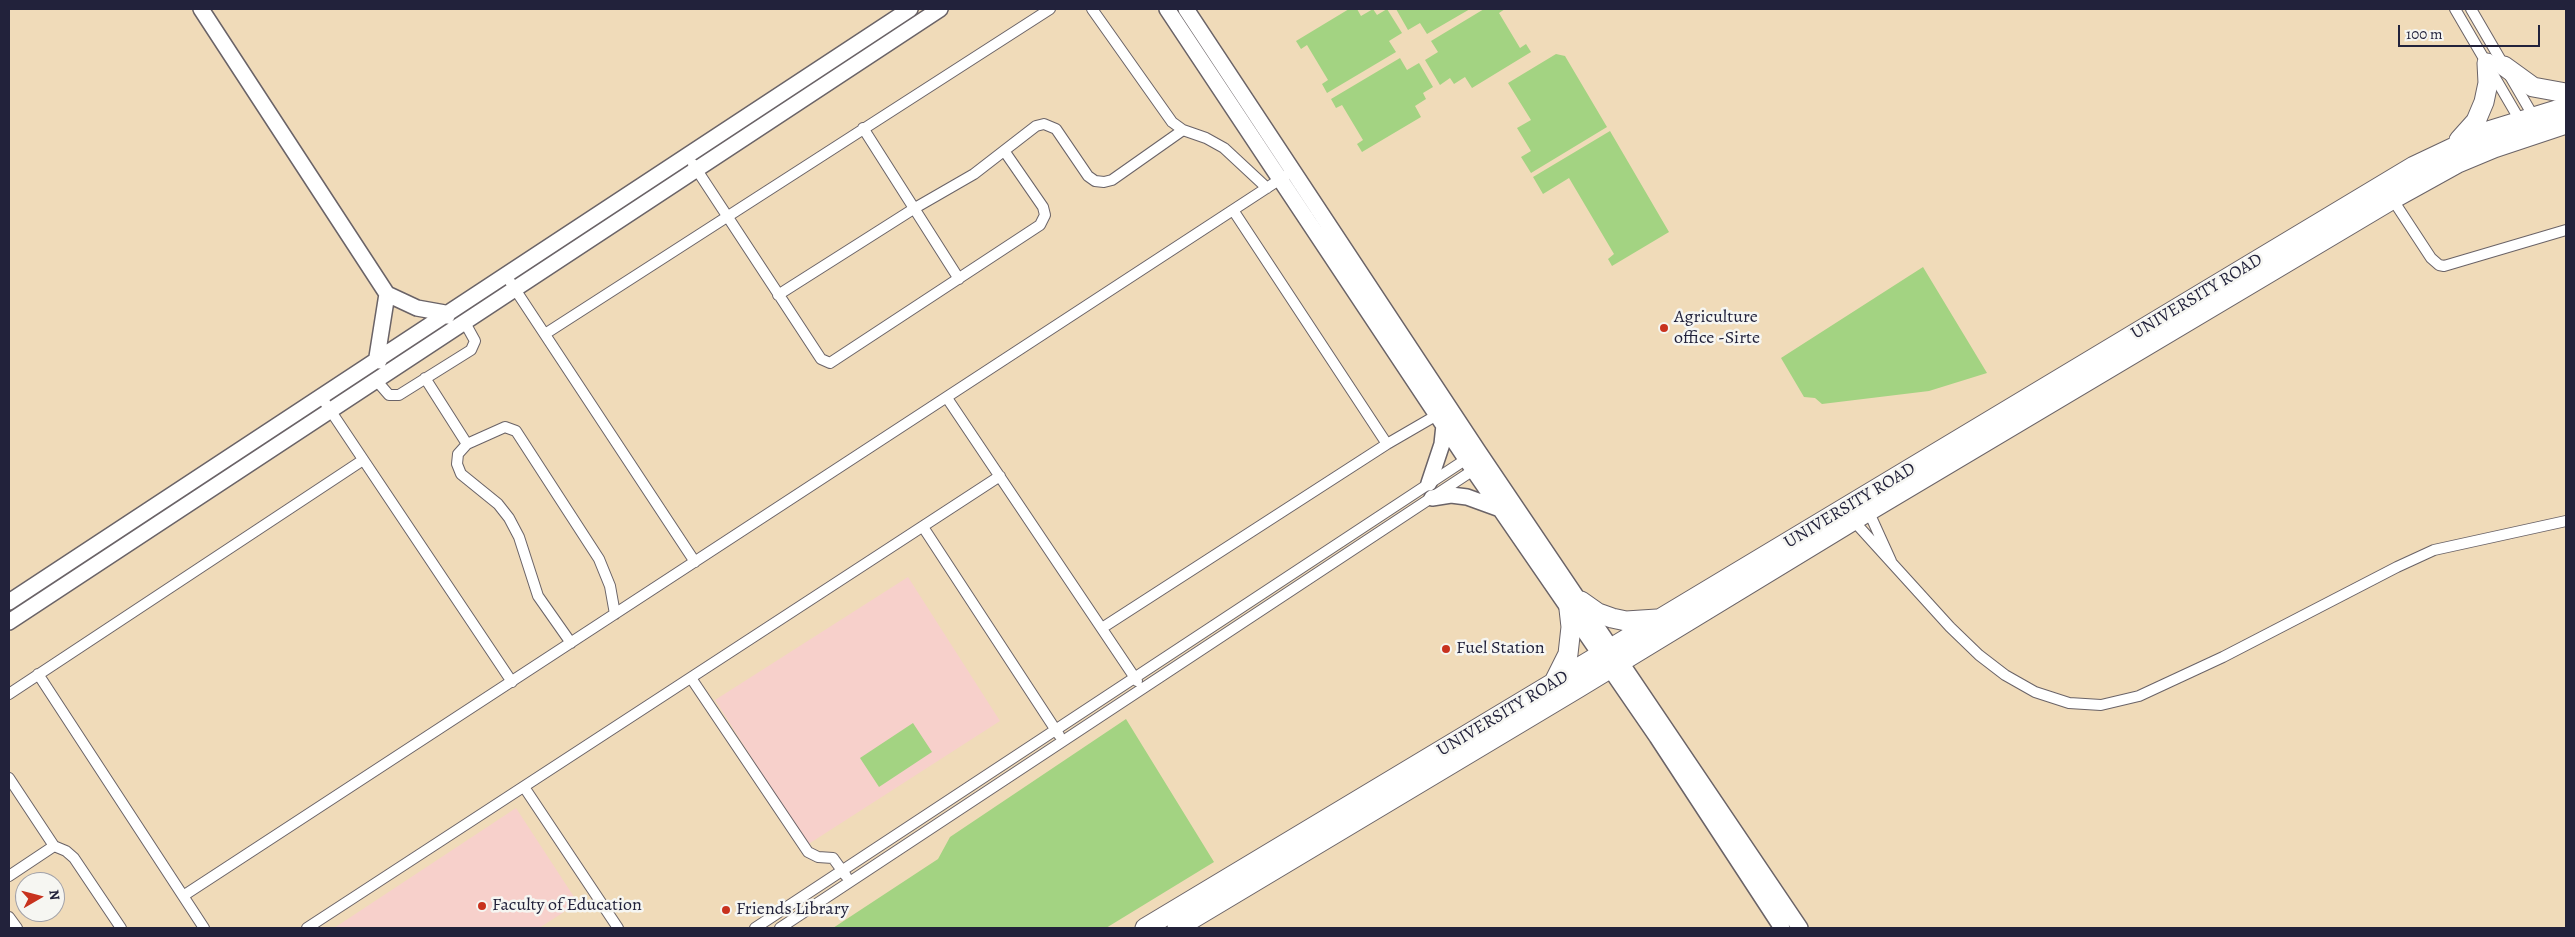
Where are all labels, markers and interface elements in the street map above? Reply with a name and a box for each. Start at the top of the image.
scale bar [2400,15,2542,47]
text: 100 m [2406,24,2443,44]
street label: UNIVERSITY ROAD [2127,249,2267,345]
place label: Agriculture office -Sirte [1674,307,1760,350]
marker: Agriculture office -Sirte [1658,322,1670,334]
street label: UNIVERSITY ROAD [1780,458,1920,554]
place label: Fuel Station [1456,638,1545,660]
marker: Fuel Station [1440,643,1452,655]
street label: UNIVERSITY ROAD [1433,666,1573,762]
north arrow [15,872,65,922]
text: N [44,889,64,901]
place label: Faculty of Education [492,895,642,917]
place label: Friends Library [736,899,849,921]
marker: Faculty of Education [476,900,488,912]
marker: Friends Library [720,904,732,916]

